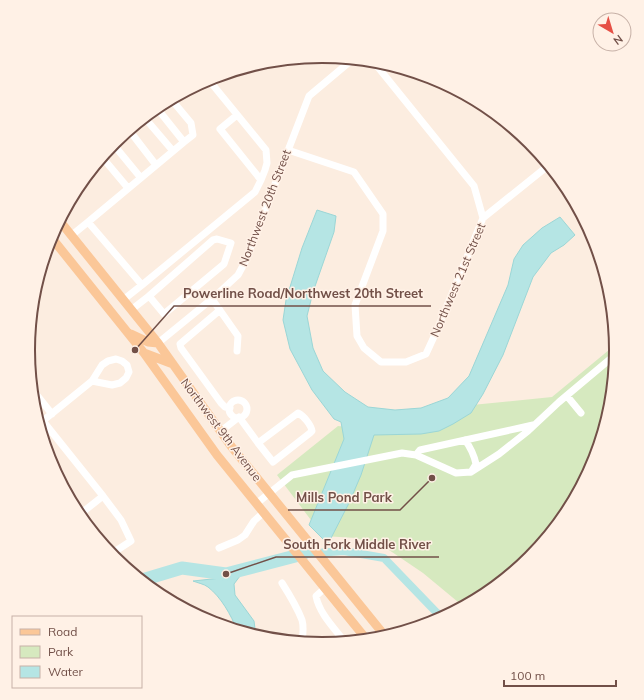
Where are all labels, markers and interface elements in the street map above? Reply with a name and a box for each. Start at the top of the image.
north arrow [592,12,632,52]
text: N [611,32,626,48]
street label: Northwest 20th Street [235,147,294,268]
street label: Northwest 21st Street [427,220,488,339]
callout: Powerline Road/Northwest 20th Street [174,281,431,306]
text: Powerline Road/Northwest 20th Street [183,285,423,301]
street label: Northwest 9th Avenue [178,375,265,484]
callout: Mills Pond Park [288,485,400,510]
text: Mills Pond Park [296,489,393,505]
callout: South Fork Middle River [276,532,439,557]
text: South Fork Middle River [283,536,432,552]
legend [12,616,142,688]
text: Road [48,624,77,639]
text: Park [48,644,74,659]
scale bar [504,662,616,688]
text: Water [48,664,84,679]
text: 100 m [510,668,545,683]

